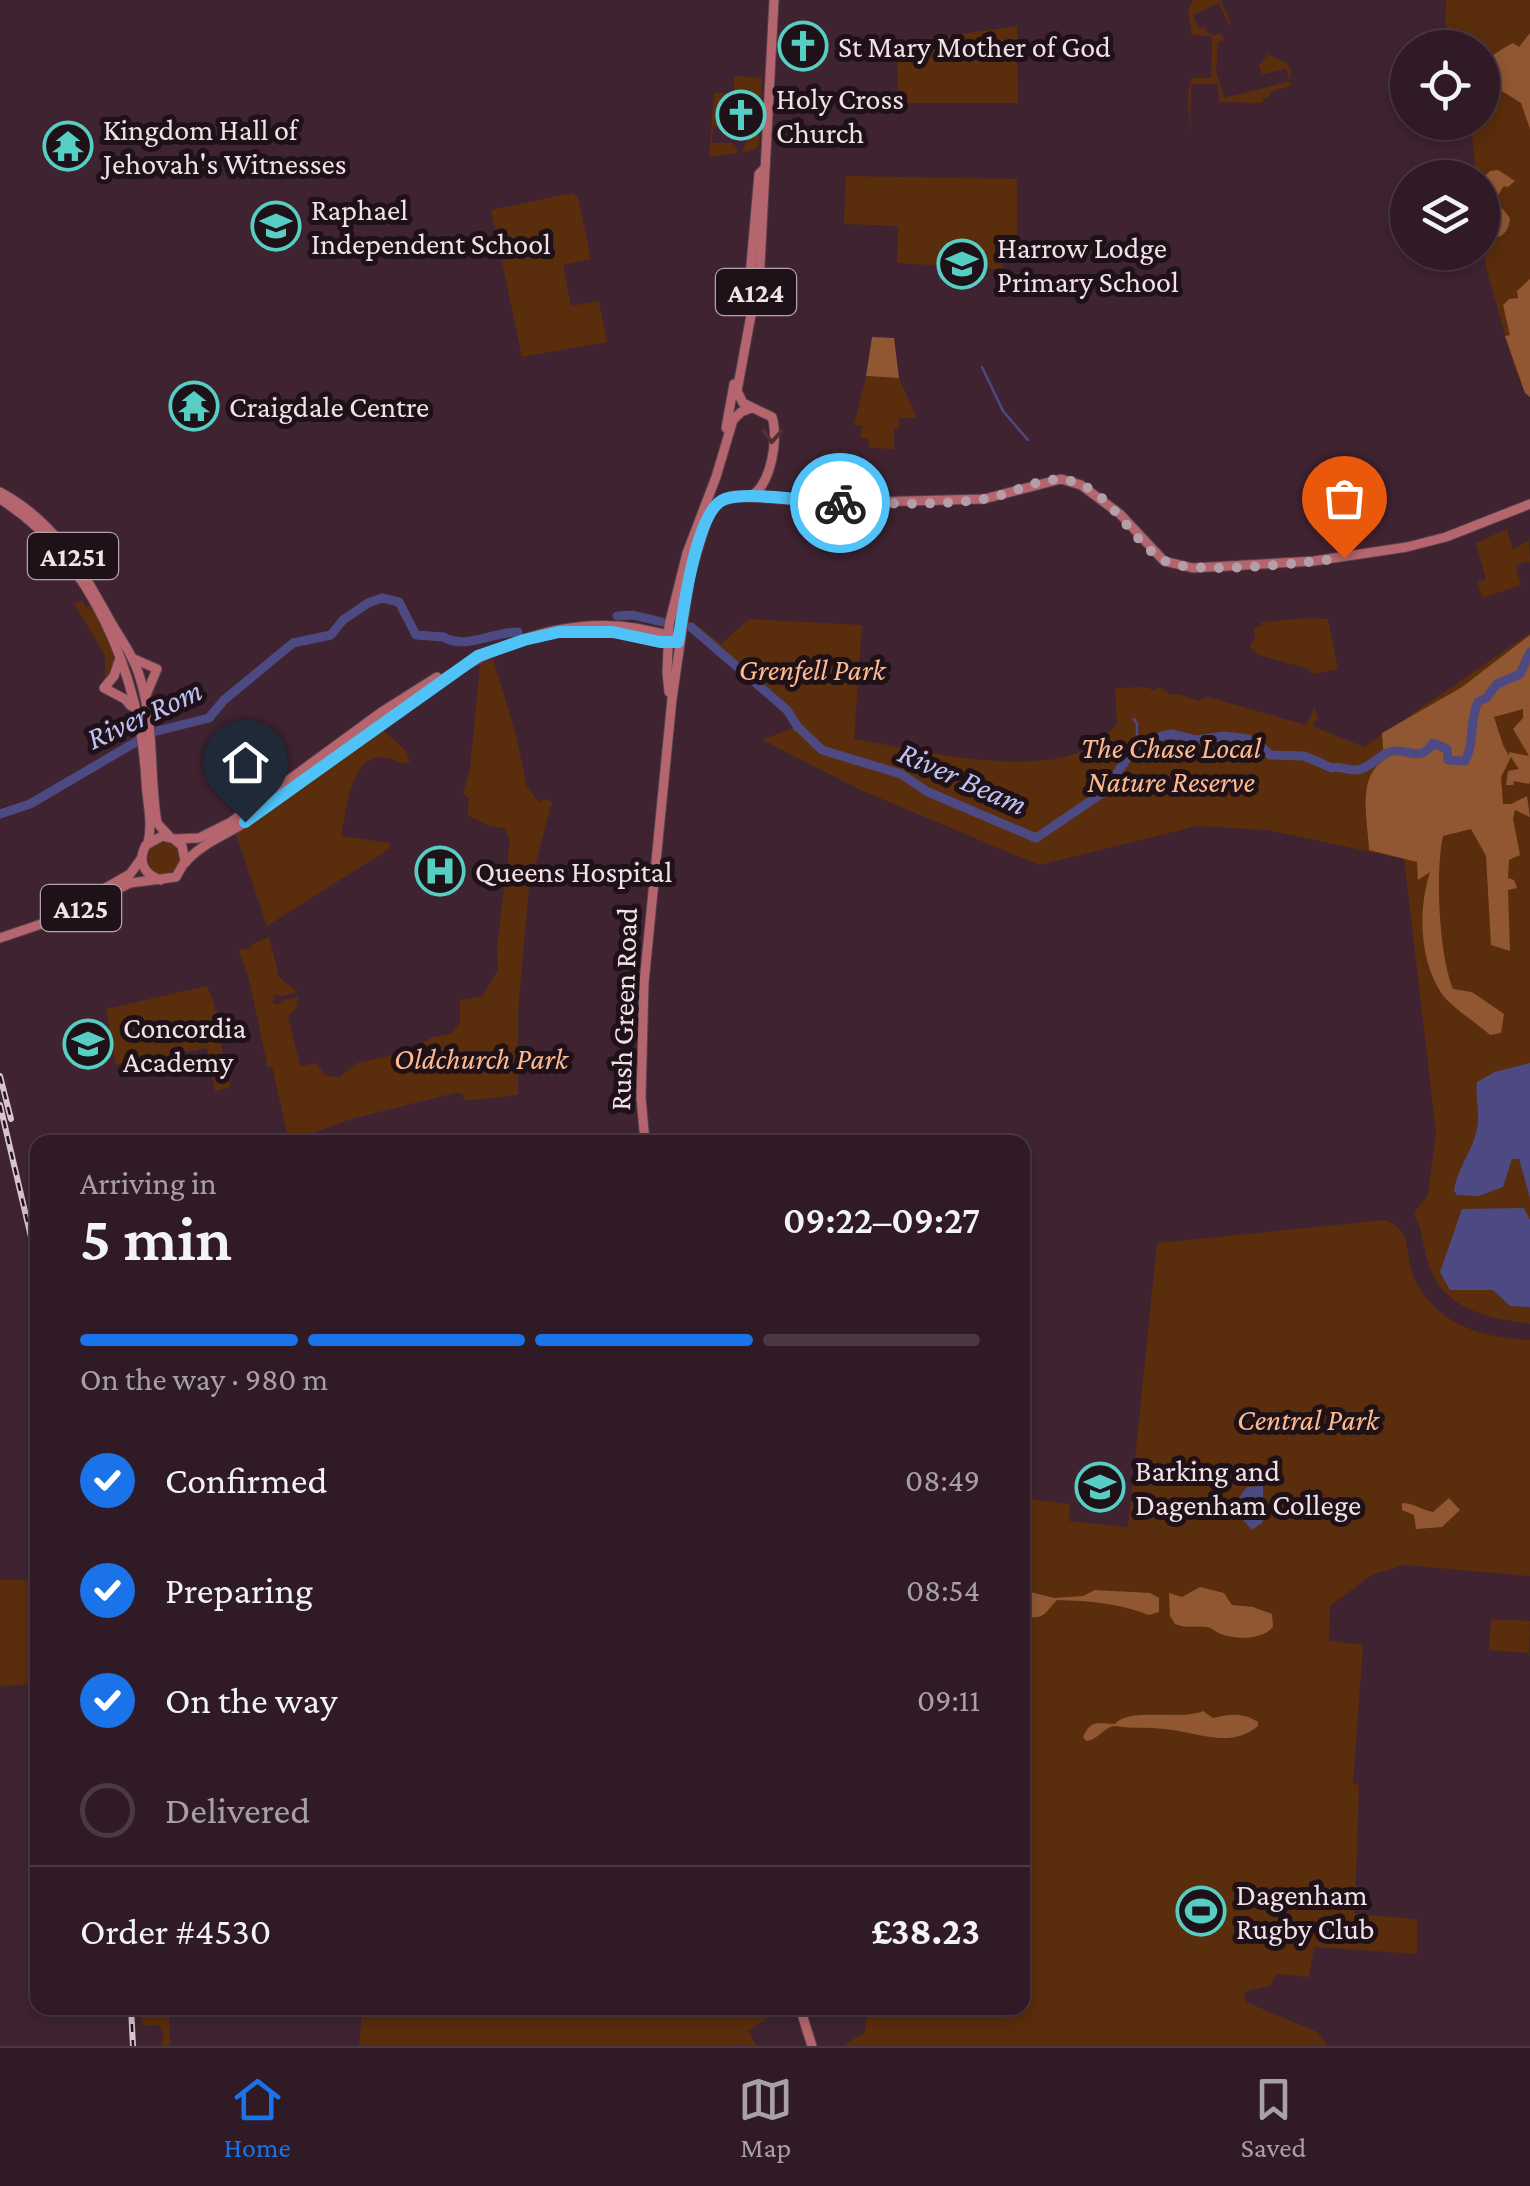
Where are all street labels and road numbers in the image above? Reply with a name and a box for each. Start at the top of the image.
road number: A124 [716,269,796,315]
road number: A1251 [28,533,118,579]
road number: A125 [41,885,121,931]
street label: Rush Green Road [603,906,643,1111]

